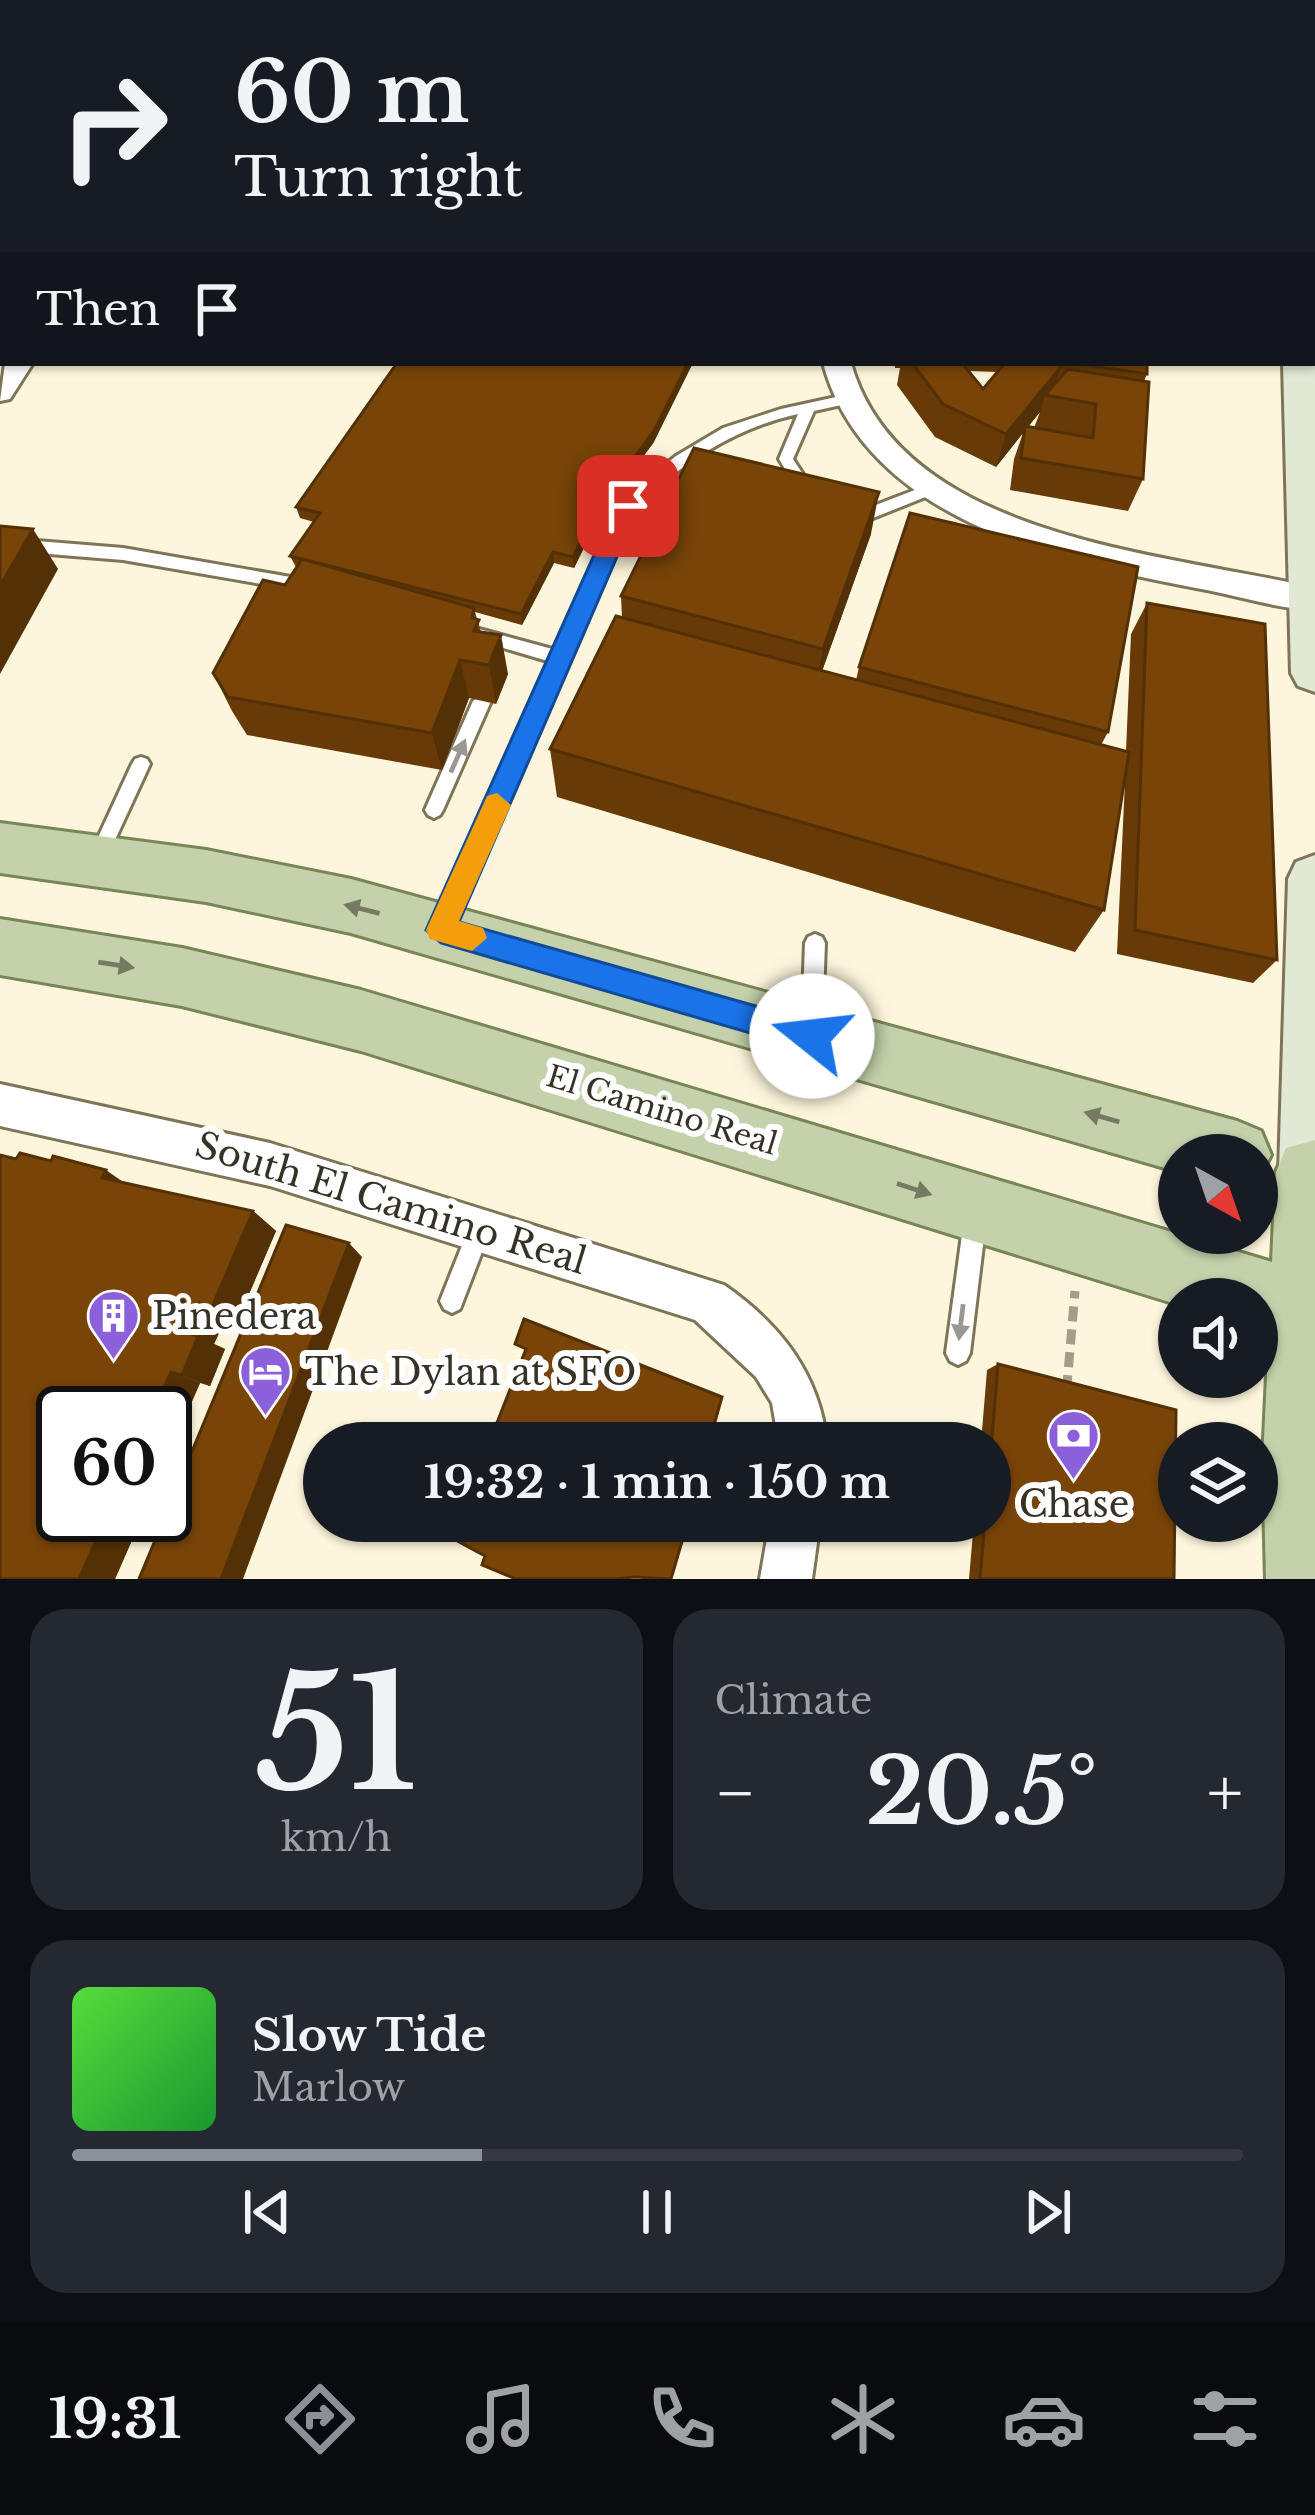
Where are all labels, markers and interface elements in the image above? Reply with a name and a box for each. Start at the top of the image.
text: 60 m [234,41,469,145]
icon: right [36,48,192,204]
text: Turn right [234,144,523,211]
icon: arrive [184,276,250,342]
text: Then [36,281,160,337]
pin [577,455,679,557]
icon: arrive [595,473,661,539]
one-way arrow [449,738,469,773]
one-way arrow [344,899,381,918]
one-way arrow [97,956,135,975]
position arrow [749,973,875,1099]
street label: El Camino Real [542,1057,782,1163]
one-way arrow [1083,1107,1120,1126]
street label: South El Camino Real [190,1122,592,1284]
north arrow [1158,1134,1278,1254]
map controls [1158,1134,1278,1542]
one-way arrow [896,1180,933,1199]
button: sound [1158,1278,1278,1398]
building icon: Pinedera [85,1288,141,1362]
place label: Pinedera [152,1294,317,1339]
one-way arrow [952,1304,971,1342]
hotel icon: The Dylan at SFO [238,1344,294,1418]
place label: The Dylan at SFO [305,1350,636,1395]
speed limit sign: 60 [36,1386,192,1542]
bank icon: Chase [1046,1408,1102,1482]
button: layers [1158,1422,1278,1542]
text: 19:32 · 1 min · 150 m [424,1454,890,1510]
place label: Chase [1019,1482,1129,1527]
text: 51 [256,1638,417,1831]
text: Climate [715,1676,872,1725]
text: 20.5° [866,1737,1097,1848]
text: − [715,1752,756,1834]
text: + [1207,1752,1243,1834]
text: km/h [281,1813,392,1862]
text: Slow Tide [252,2007,487,2063]
text: Marlow [252,2063,405,2112]
icon: previous [234,2179,300,2245]
icon: pause [624,2179,690,2245]
icon: next [1015,2179,1081,2245]
icon: directions [278,2377,362,2461]
icon: music [459,2377,543,2461]
icon: phone [640,2377,724,2461]
icon: climate [821,2377,905,2461]
icon: car [1002,2377,1086,2461]
icon: filters [1183,2377,1267,2461]
text: 19:31 [48,2386,182,2453]

